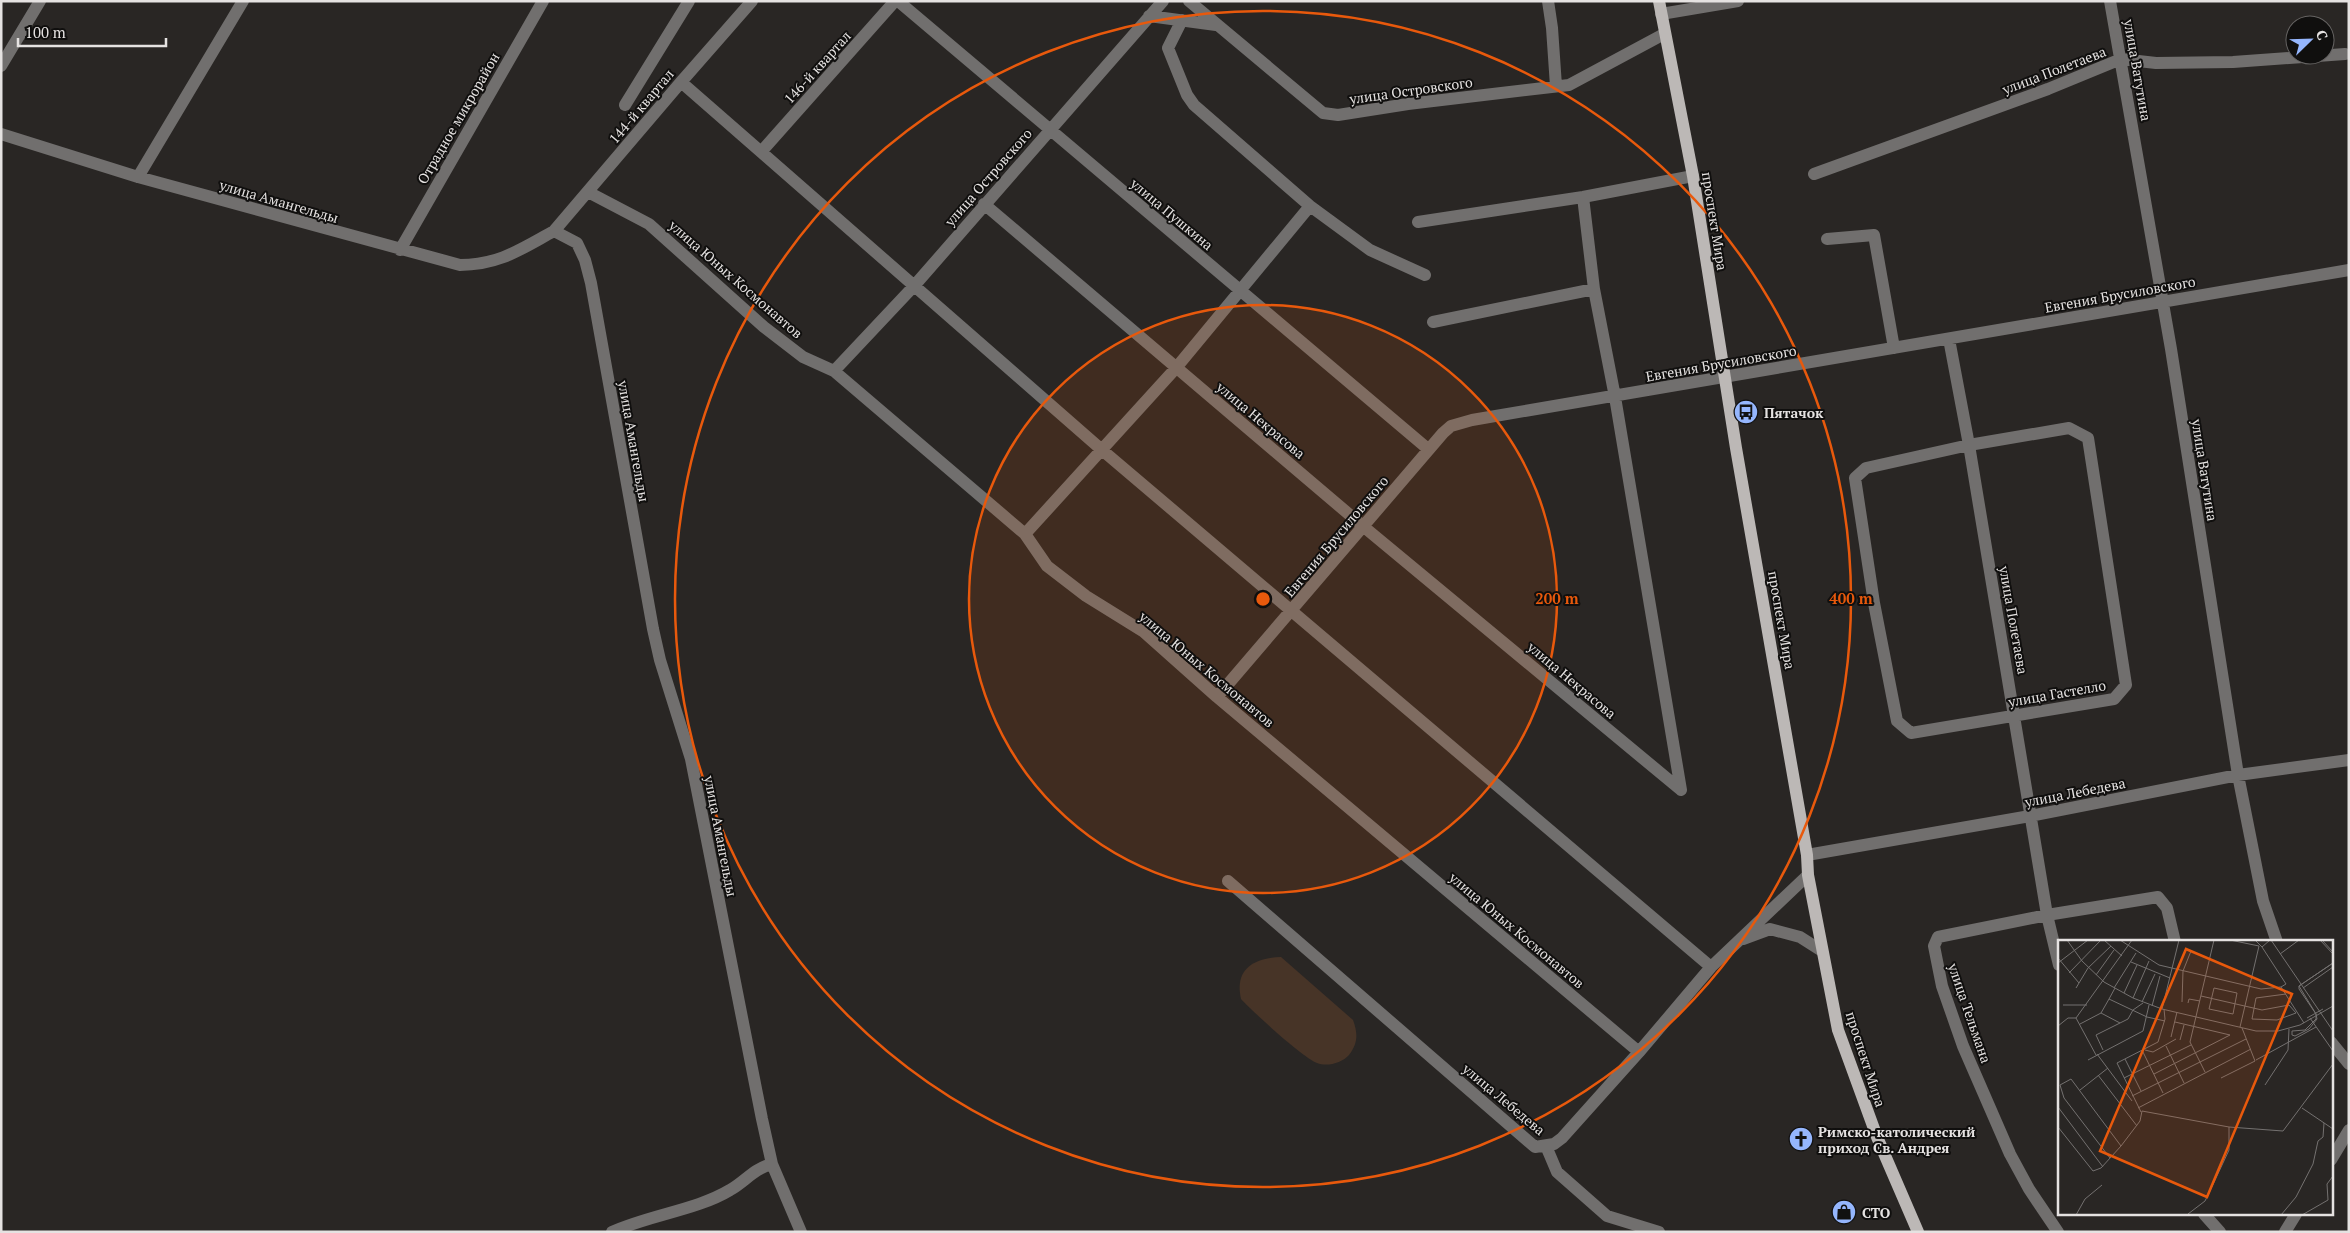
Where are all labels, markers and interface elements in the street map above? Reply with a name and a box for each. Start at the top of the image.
scale bar [18,15,165,47]
north arrow [2285,15,2335,65]
street label: улица Ватутина [2120,17,2156,122]
text: 100 m [25,22,66,42]
street label: 146-й квартал [779,26,855,107]
text: С [2312,27,2333,43]
street label: улица Полетаева [1998,41,2109,99]
street label: Отрадное микрорайон [413,48,504,187]
street label: 144-й квартал [604,64,678,147]
street label: улица Островского [1347,72,1474,108]
street label: улица Островского [939,124,1036,231]
street label: проспект Мира [1698,170,1732,272]
street label: улица Пушкина [1126,173,1217,254]
street label: улица Амангельды [216,175,341,227]
street label: улица Юных Космонавтов [664,215,807,342]
street label: Евгения Брусиловского [2043,271,2197,317]
street label: Евгения Брусиловского [1644,340,1798,386]
street label: улица Некрасова [1212,377,1309,463]
street label: улица Амангельды [614,378,654,503]
bus stop icon: Пятачок [1733,399,1759,425]
place label: Пятачок [1764,403,1824,422]
street label: улица Ватутина [2187,417,2222,522]
street label: Евгения Брусиловского [1280,471,1393,601]
street label: улица Полетаева [1995,563,2033,676]
street label: проспект Мира [1764,569,1800,671]
text: 200 m [1535,588,1579,608]
text: 400 m [1829,588,1873,608]
centre of rings [1254,590,1272,608]
street label: улица Юных Космонавтов [1135,606,1279,731]
street label: улица Некрасова [1523,637,1620,723]
street label: улица Гастелло [2006,675,2108,711]
street label: улица Амангельды [700,773,742,898]
street label: улица Лебедева [2022,773,2127,811]
street label: улица Юных Космонавтов [1445,867,1589,992]
inset map [2058,940,2332,1216]
street label: улица Тельмана [1944,960,1996,1065]
street label: проспект Мира [1842,1009,1890,1109]
street label: улица Лебедева [1458,1058,1549,1139]
place label: Римско-католический приход Св. Андрея [1818,1122,1975,1157]
church icon: Римско-католический приход Св. Андрея [1788,1126,1814,1152]
shop icon: СТО [1831,1199,1857,1225]
place label: СТО [1862,1203,1890,1222]

